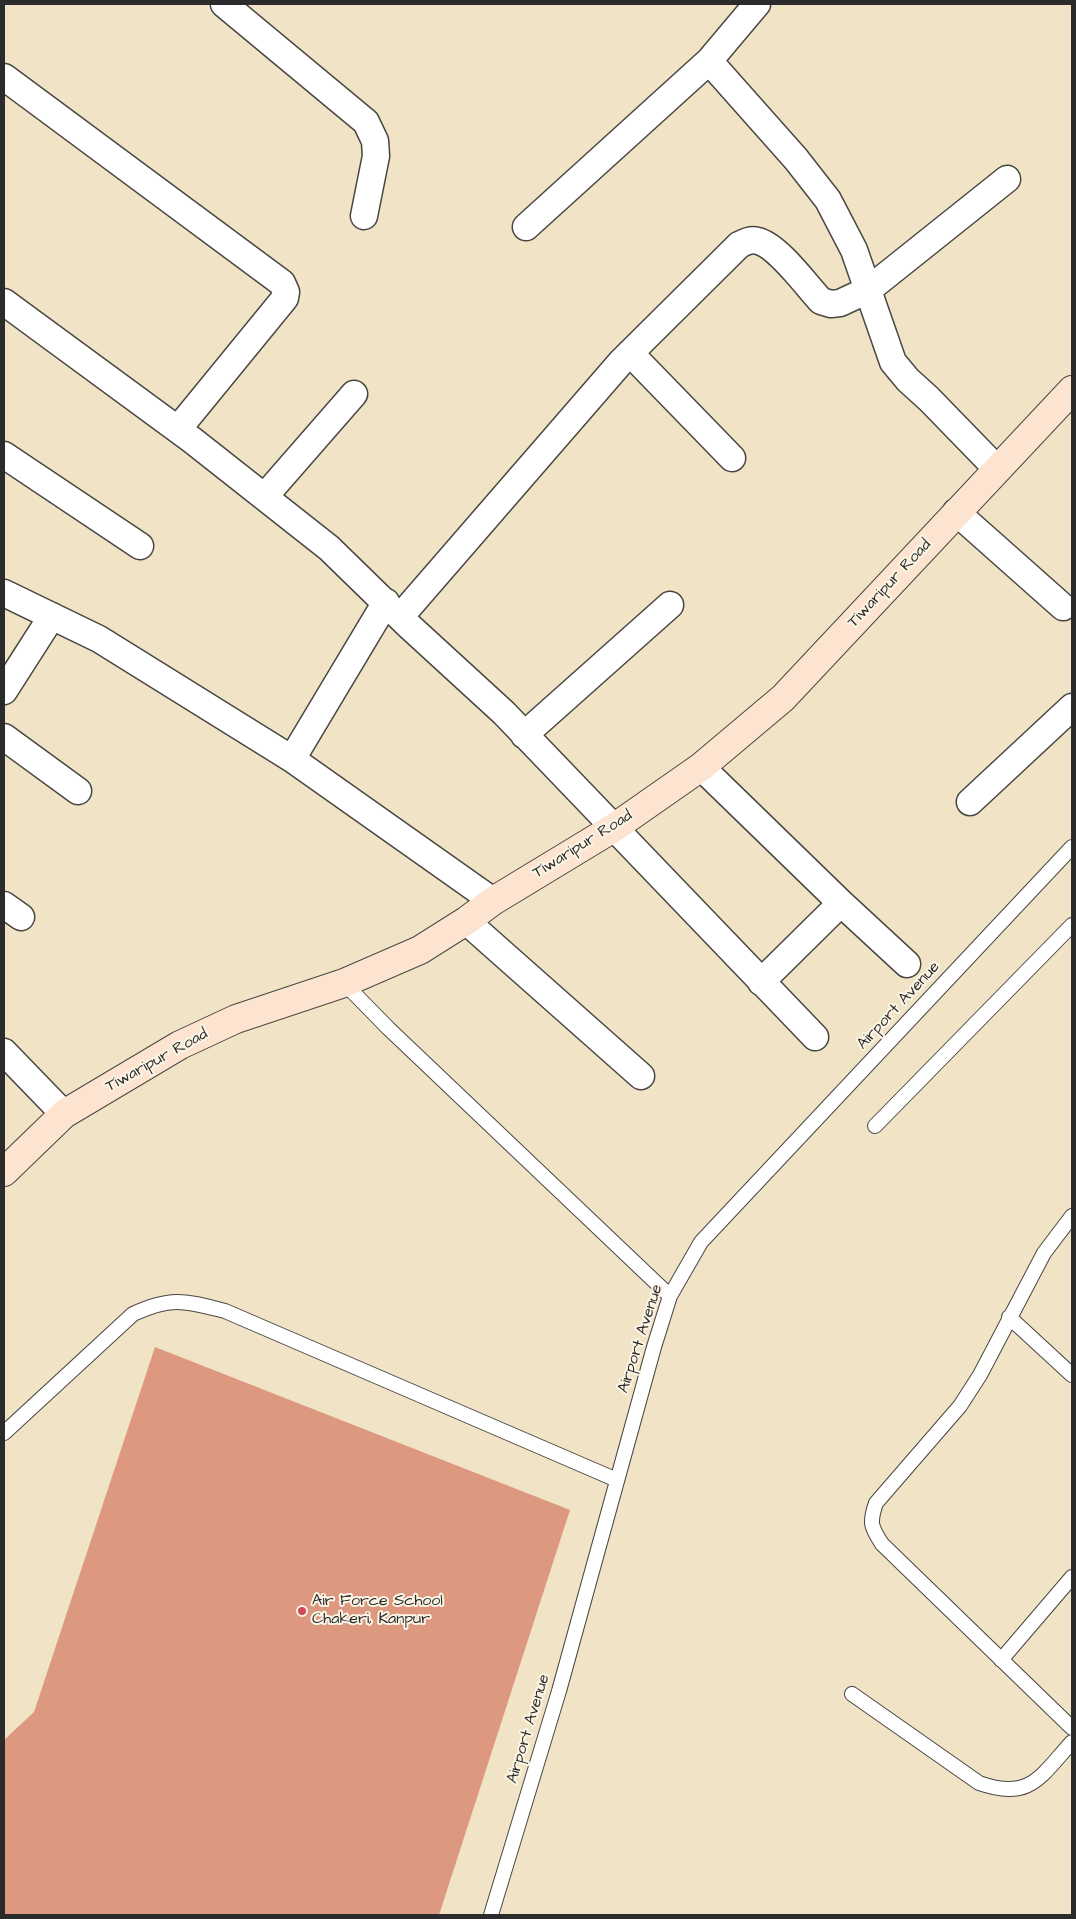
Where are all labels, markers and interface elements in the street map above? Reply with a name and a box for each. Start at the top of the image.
street label: Tiwaripur Road [844,536,936,632]
street label: Tiwaripur Road [530,807,636,883]
street label: Airport Avenue [853,958,945,1054]
street label: Tiwaripur Road [103,1025,211,1097]
street label: Airport Avenue [614,1282,668,1396]
place label: Air Force School Chakeri, Kanpur [312,1592,443,1630]
marker: Air Force School Chakeri, Kanpur [296,1605,308,1617]
street label: Airport Avenue [503,1672,555,1786]

